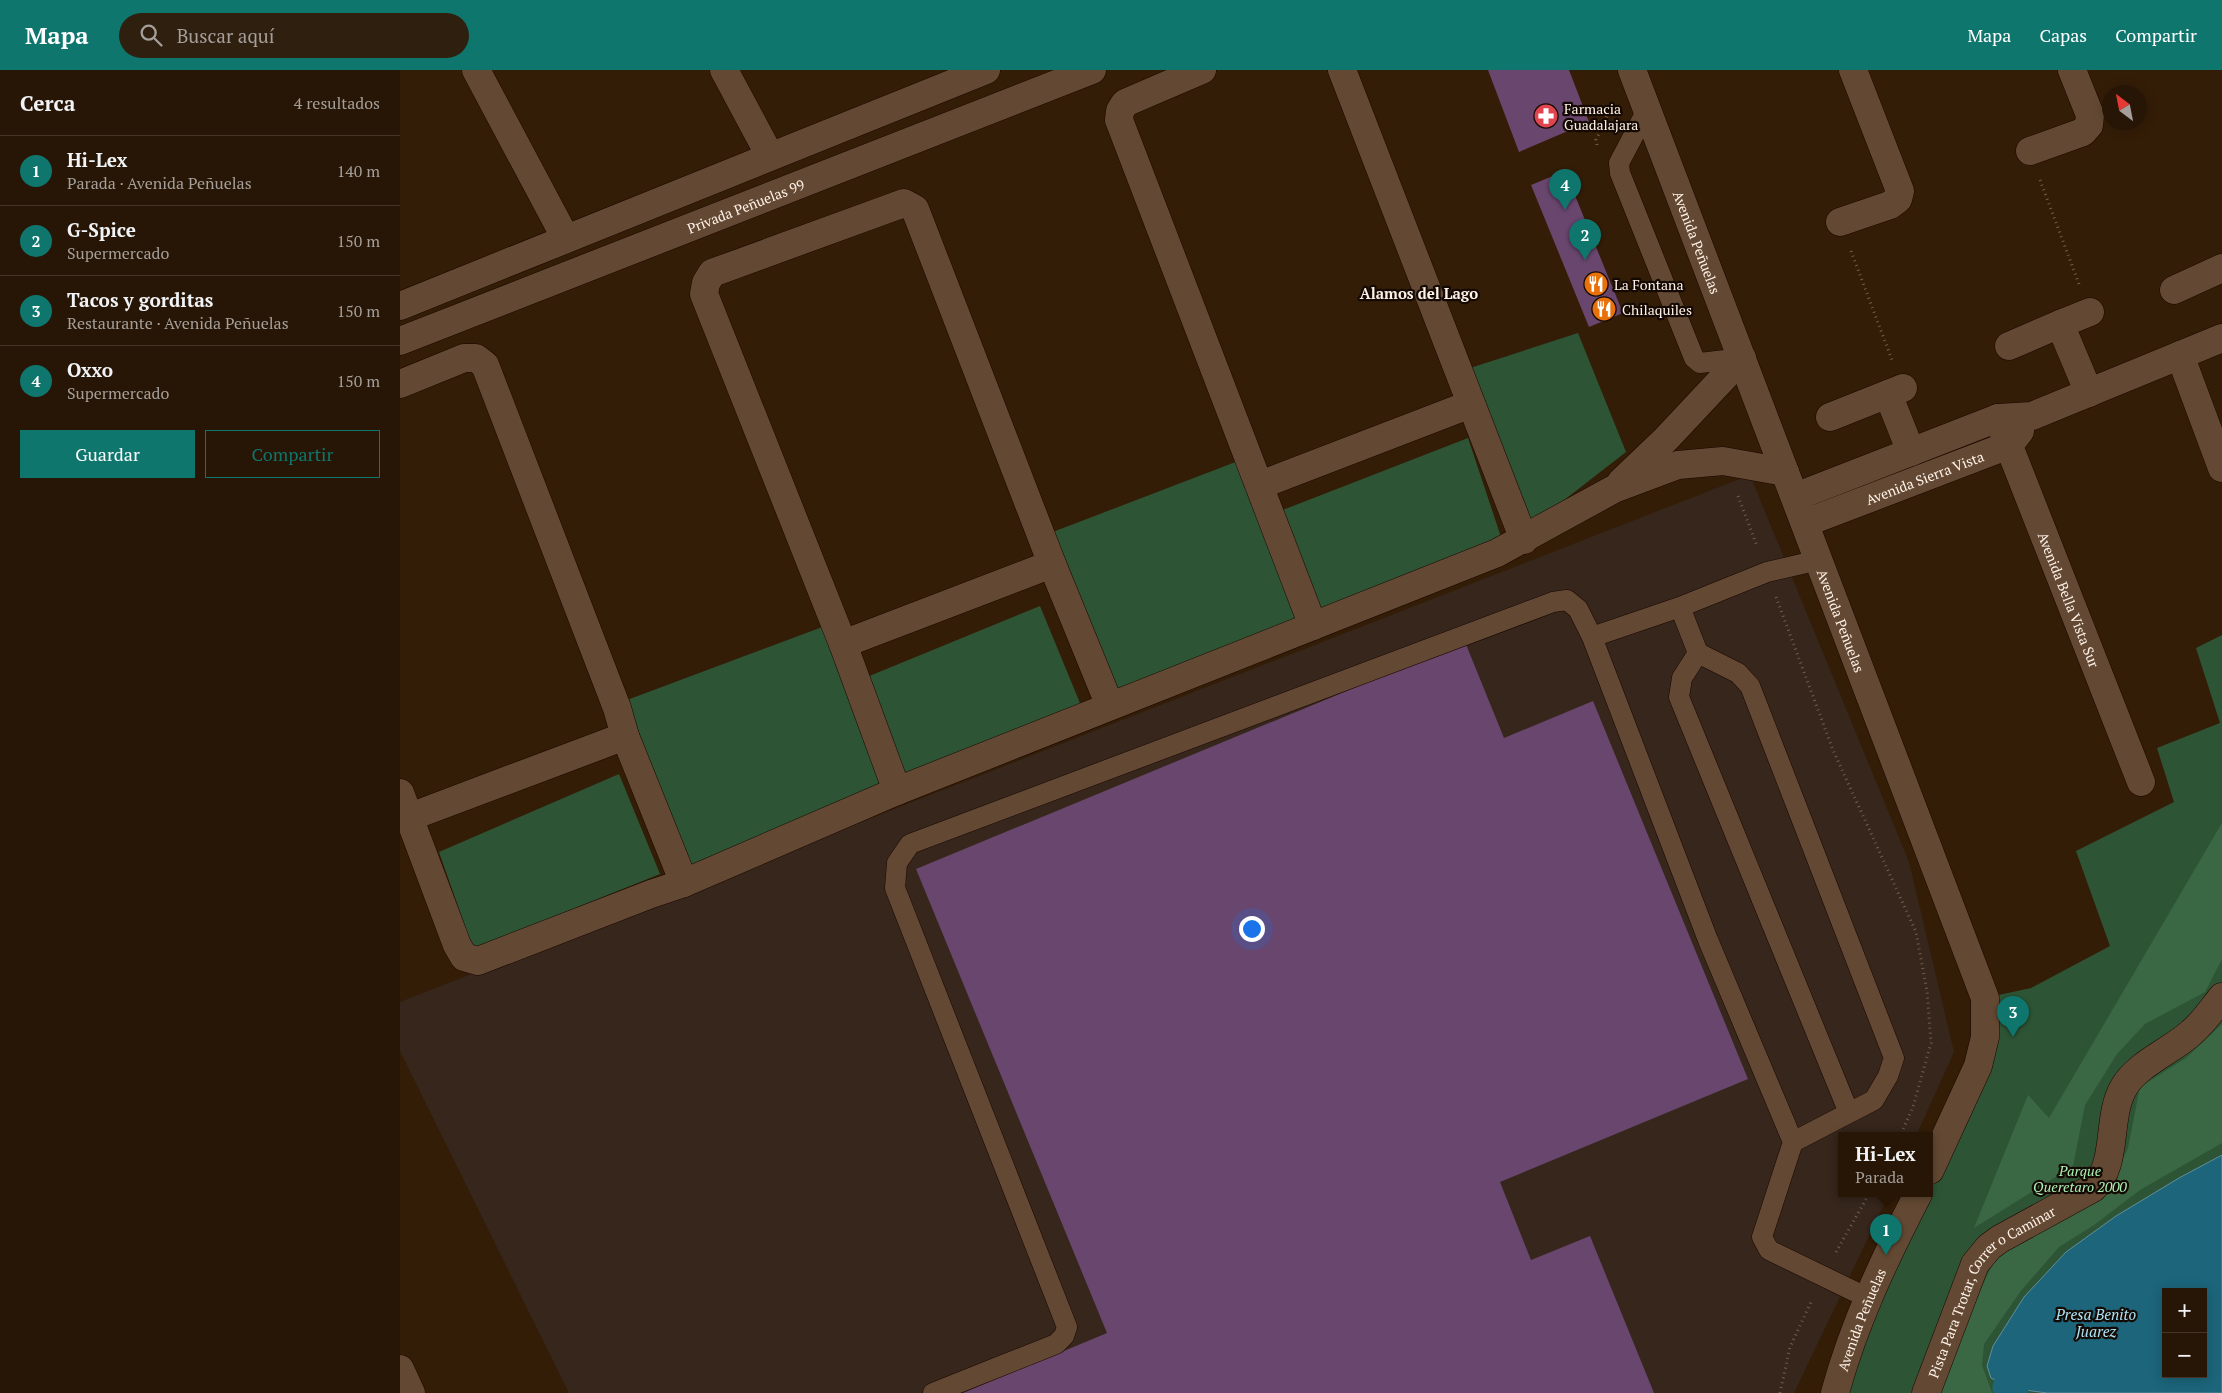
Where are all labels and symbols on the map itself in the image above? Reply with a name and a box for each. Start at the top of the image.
north arrow [2102,85,2147,130]
place label: Farmacia Guadalajara [1564,99,1638,134]
pharmacy icon: Farmacia Guadalajara [1533,103,1559,129]
pin: 4 [1549,169,1581,210]
street label: Privada Peñuelas 99 [684,174,807,237]
street label: Avenida Peñuelas [1669,188,1726,296]
pin: 2 [1569,219,1601,260]
restaurant icon: La Fontana [1583,271,1609,297]
place label: La Fontana [1614,275,1683,294]
district label: Alamos del Lago [1360,283,1478,303]
restaurant icon: Chilaquiles [1591,296,1617,322]
place label: Chilaquiles [1622,300,1692,319]
street label: Avenida Sierra Vista [1863,446,1986,508]
street label: Avenida Bella Vista Sur [2034,529,2105,671]
street label: Avenida Peñuelas [1813,566,1870,675]
your location [1239,916,1265,942]
pin: 3 [1997,996,2029,1037]
park label: Parque Queretaro 2000 [2033,1161,2128,1196]
street label: Pista Para Trotar, Correr o Caminar [1923,1201,2059,1381]
pin: 1 [1870,1214,1902,1255]
street label: Avenida Peñuelas [1833,1265,1890,1373]
water label: Presa Benito Juarez [2055,1304,2137,1341]

